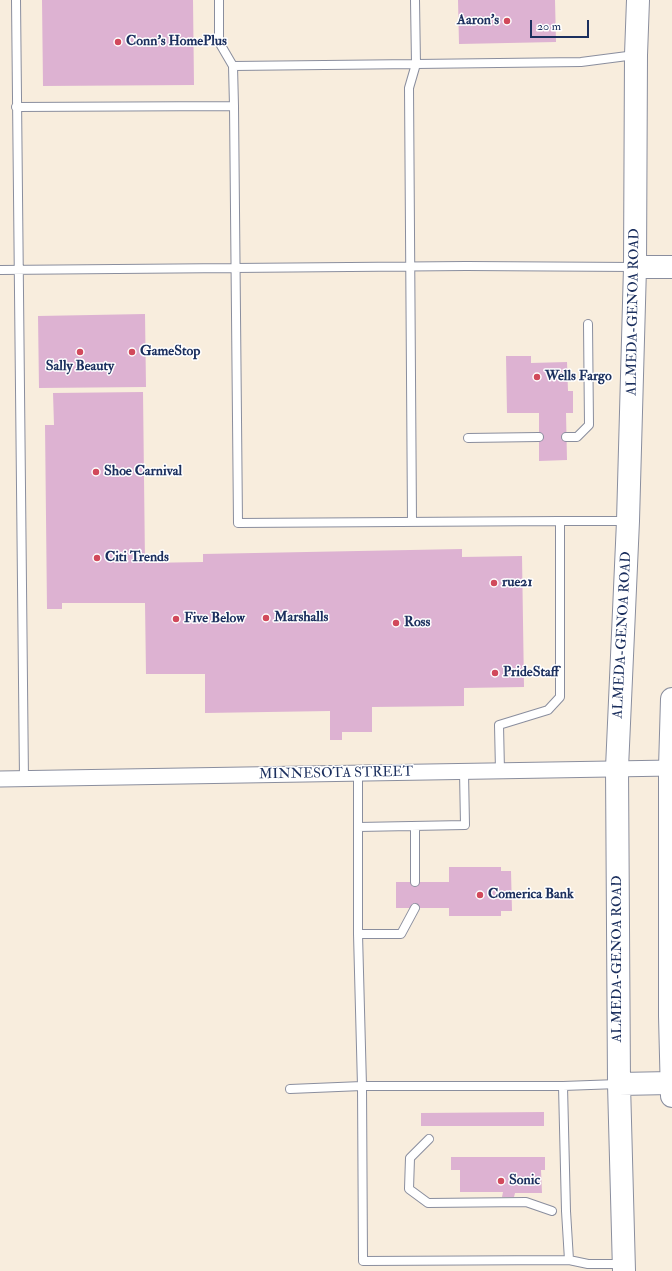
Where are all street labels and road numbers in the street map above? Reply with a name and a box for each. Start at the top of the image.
street label: ALMEDA-GENOA ROAD [624,228,644,396]
street label: ALMEDA-GENOA ROAD [610,551,636,719]
street label: MINNESOTA STREET [259,764,413,784]
street label: ALMEDA-GENOA ROAD [610,875,626,1043]

